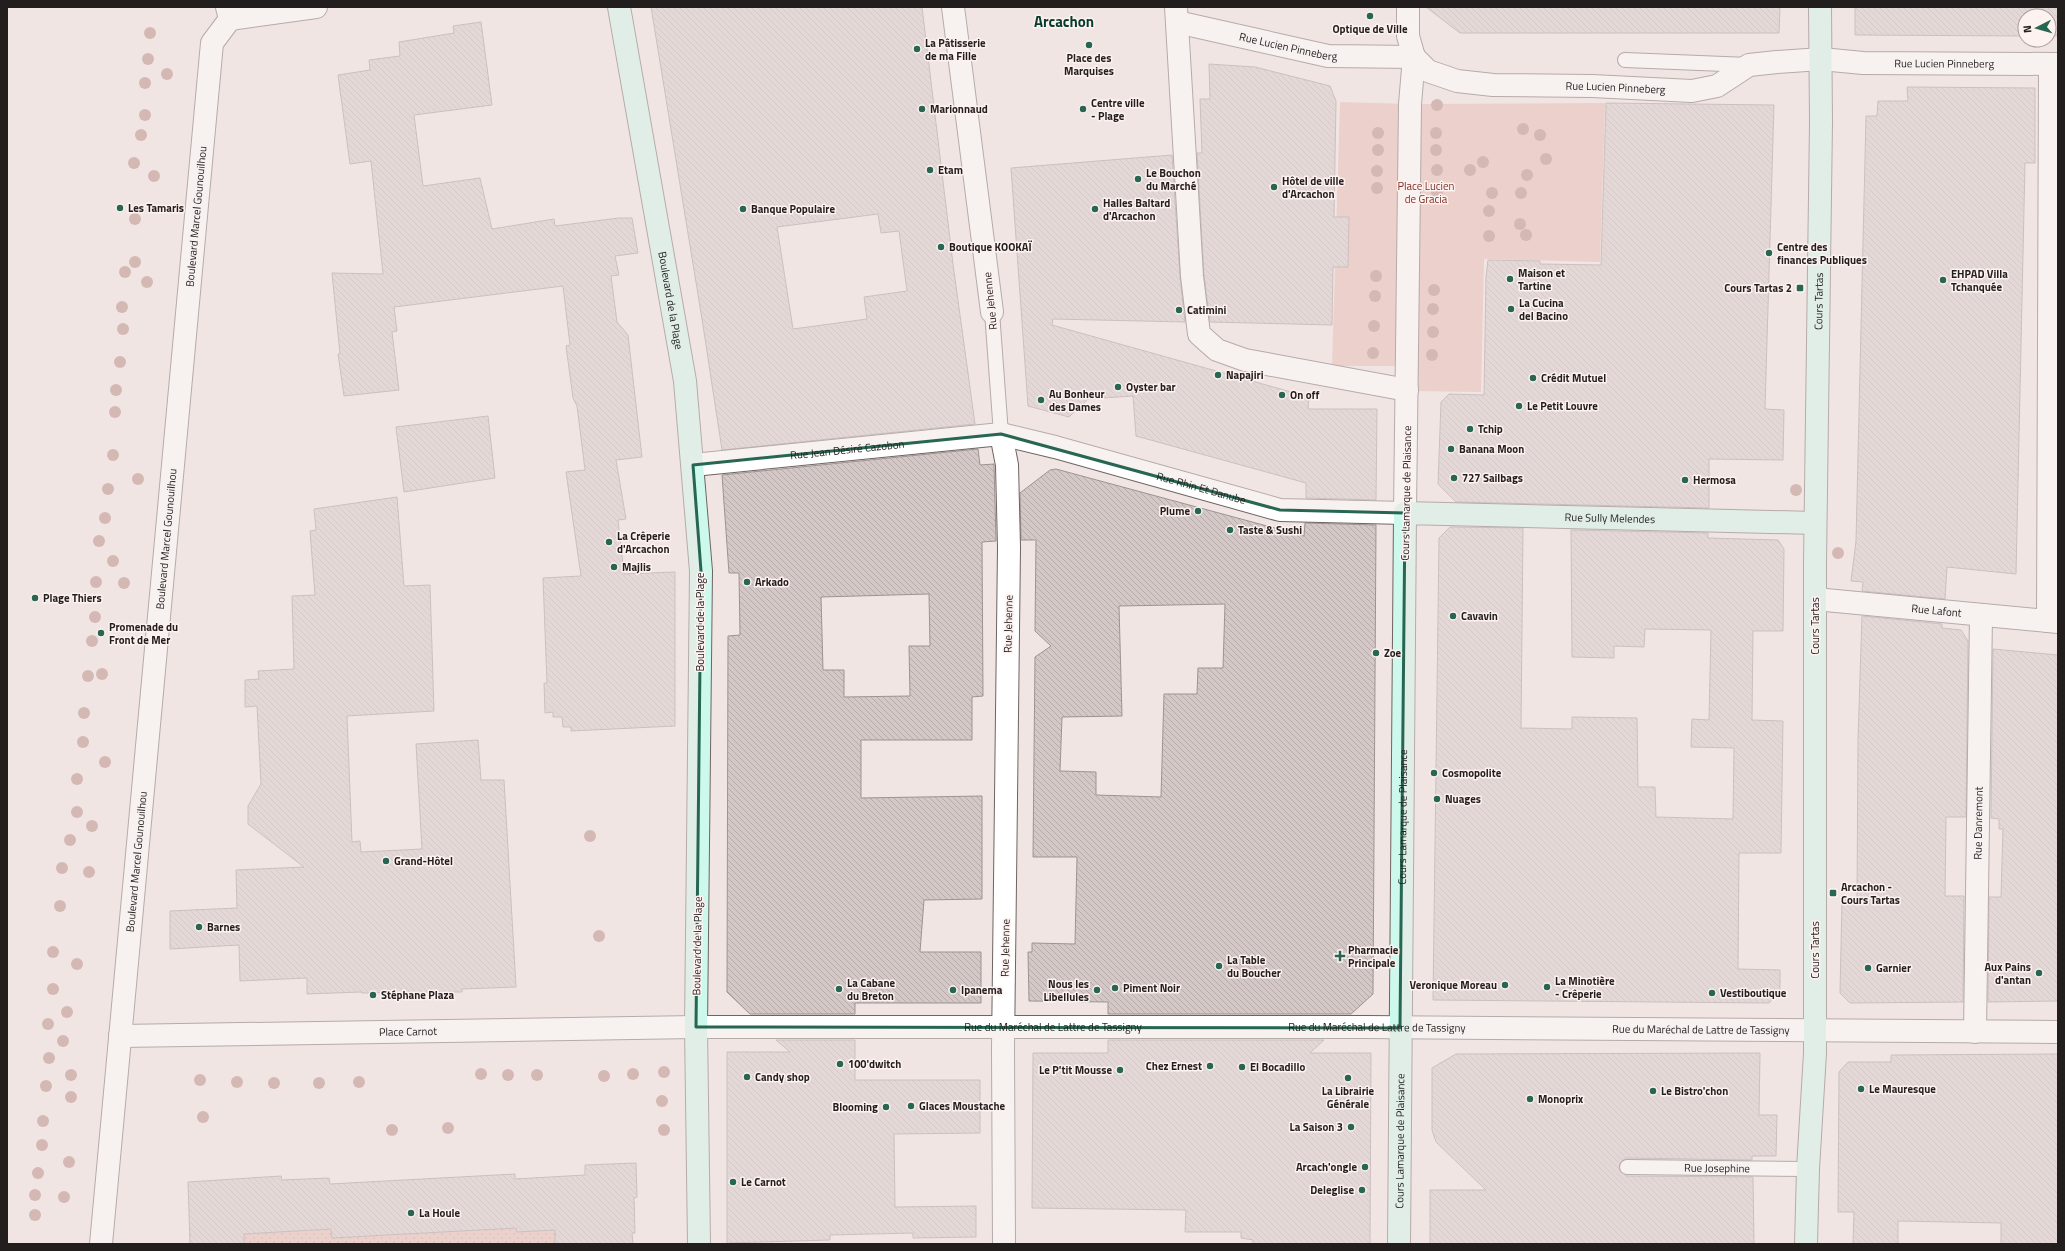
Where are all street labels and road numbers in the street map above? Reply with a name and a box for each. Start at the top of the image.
street label: Rue Lucien Pinneberg [1238,28,1338,64]
street label: Rue Lucien Pinneberg [1894,55,1994,72]
street label: Rue Lucien Pinneberg [1565,78,1666,98]
street label: Boulevard Marcel Gounouilhou [182,145,210,288]
street label: Boulevard de la Plage [654,250,687,351]
street label: Rue Jehenne [979,271,1001,331]
street label: Cours Tartas [1810,272,1827,330]
street label: Cours Lamarque de Plaisance [1397,425,1415,561]
street label: Rue Jean Désiré Cazobon [789,436,905,463]
street label: Boulevard Marcel Gounouilhou [152,468,181,610]
street label: Rue Rhin Et Danube [1155,468,1248,508]
street label: Rue Sully Melendes [1564,509,1655,527]
street label: Boulevard de la Plage [692,572,708,672]
street label: Rue Jehenne [999,594,1017,653]
street label: Cours Tartas [1807,597,1823,655]
street label: Rue Lafont [1911,600,1962,621]
street label: Cours Lamarque de Plaisance [1394,749,1411,885]
street label: Rue Danremont [1969,786,1987,860]
street label: Boulevard Marcel Gounouilhou [122,790,151,933]
street label: Boulevard de la Plage [688,896,706,996]
street label: Rue Jehenne [996,918,1014,977]
street label: Cours Tartas [1807,921,1823,979]
street label: Rue du Maréchal de Lattre de Tassigny [964,1019,1142,1035]
street label: Rue du Maréchal de Lattre de Tassigny [1288,1019,1466,1036]
street label: Rue du Maréchal de Lattre de Tassigny [1612,1021,1790,1038]
street label: Place Carnot [379,1023,437,1040]
street label: Cours Lamarque de Plaisance [1391,1073,1408,1209]
street label: Rue Josephine [1684,1160,1750,1176]

